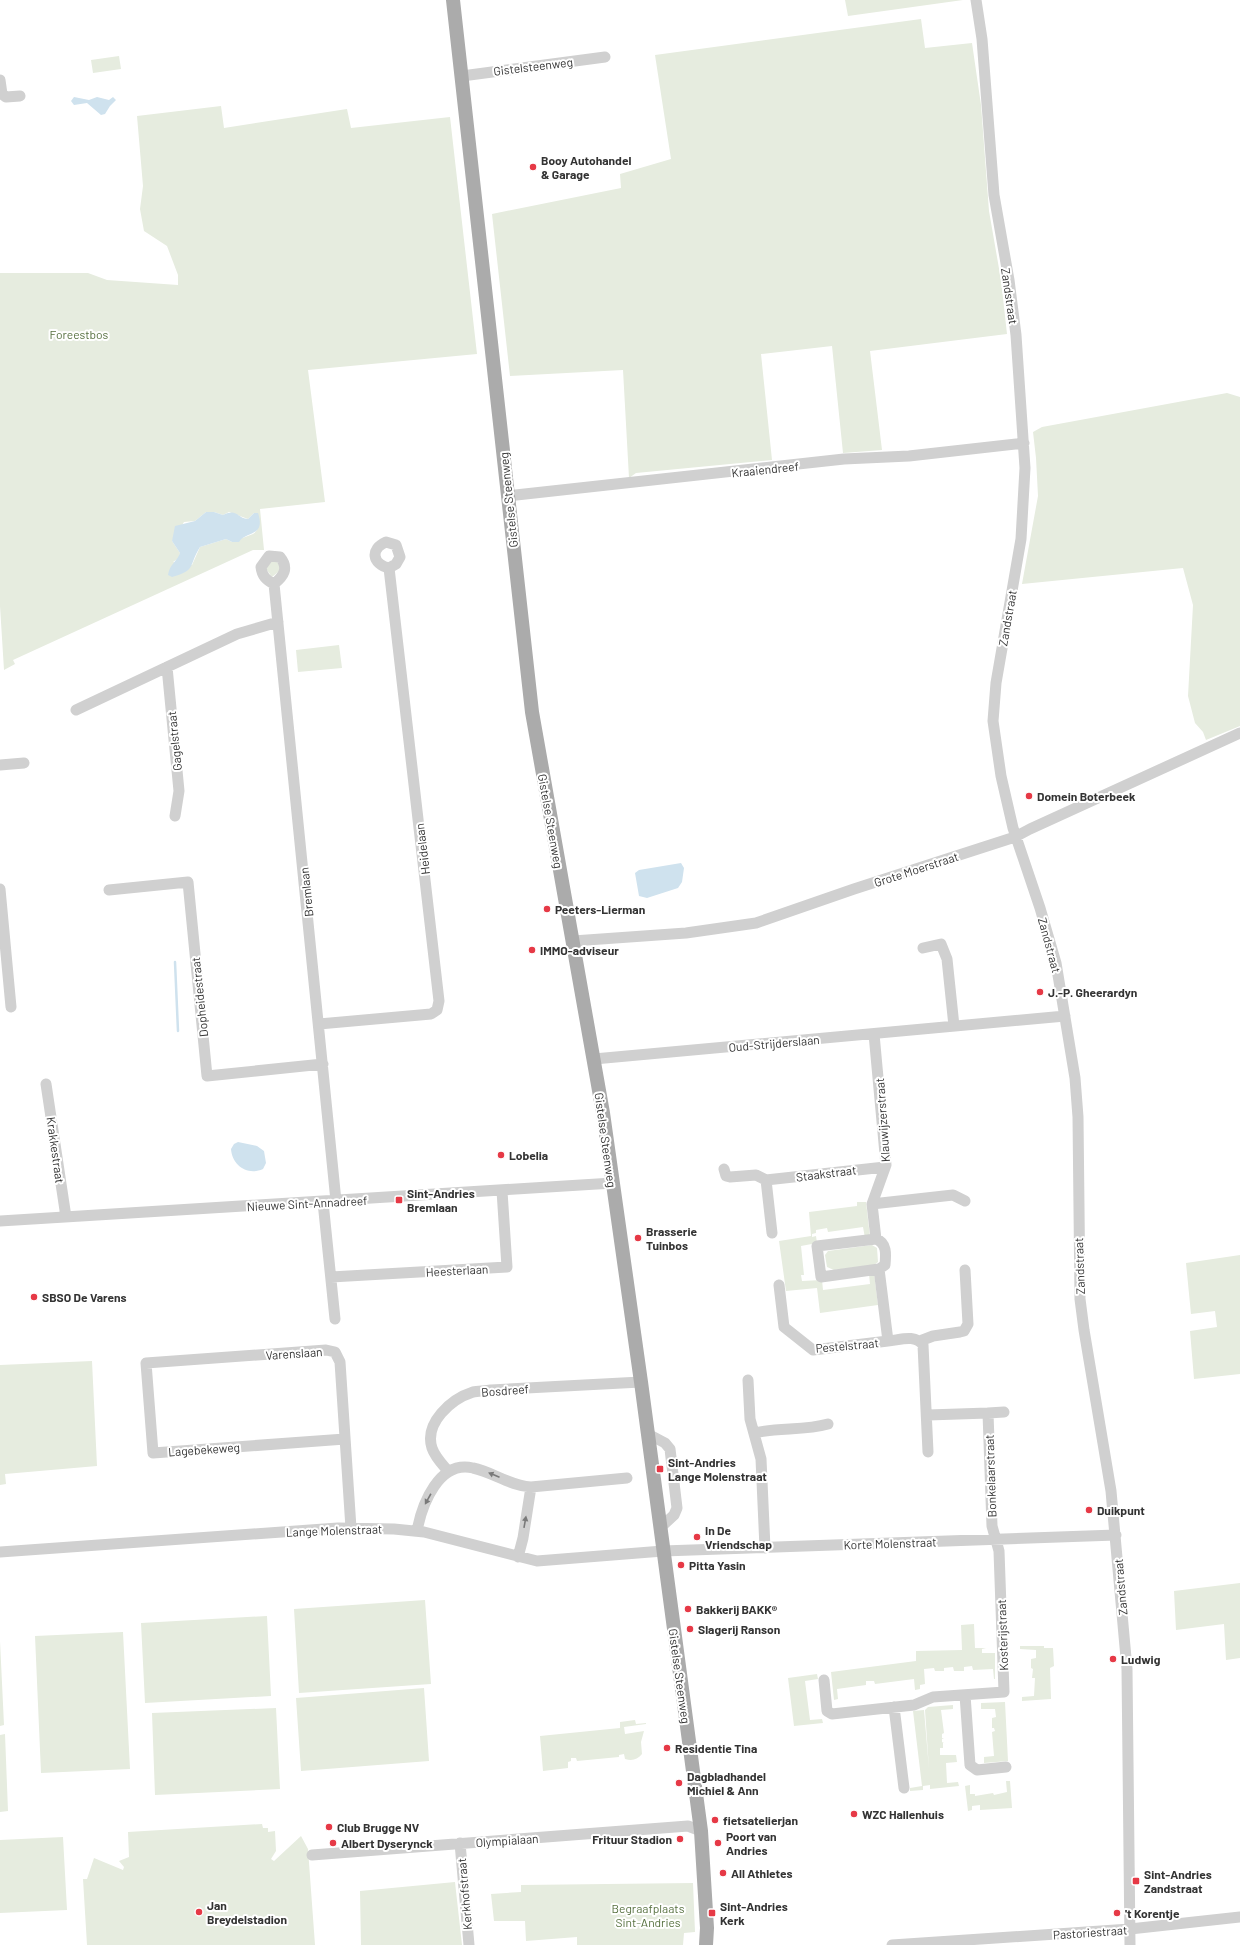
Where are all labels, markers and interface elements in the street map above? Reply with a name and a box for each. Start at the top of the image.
street label: Gistelsteenweg [492,54,574,78]
place label: Booy Autohandel & Garage [541,153,631,181]
marker: Booy Autohandel & Garage [528,162,538,172]
street label: Zandstraat [999,267,1021,325]
park label: Foreestbos [50,327,109,341]
street label: Gistelse Steenweg [496,452,520,548]
street label: Kraaiendreef [731,459,799,479]
street label: Zandstraat [995,589,1019,647]
street label: Gagelstraat [164,710,184,772]
street label: Gistelse Steenweg [536,773,566,869]
place label: Domein Boterbeek [1037,789,1136,803]
marker: Domein Boterbeek [1024,791,1034,801]
street label: Heidelaan [412,822,432,876]
street label: Grote Moerstraat [872,849,960,889]
street label: Bremlaan [296,867,316,917]
place label: Peeters-Lierman [555,902,645,916]
marker: Peeters-Lierman [542,904,552,914]
street label: Zandstraat [1036,916,1064,974]
place label: IMMO-adviseur [540,943,619,957]
marker: IMMO-adviseur [527,945,537,955]
street label: Dopheidestraat [188,956,210,1038]
place label: J.-P. Gheerardyn [1048,985,1137,999]
marker: J.-P. Gheerardyn [1035,987,1045,997]
street label: Oud-Strijderslaan [728,1032,820,1054]
street label: Klauwijzerstraat [872,1077,892,1163]
street label: Gistelse Steenweg [592,1092,620,1188]
street label: Krakkestraat [44,1116,68,1184]
place label: Lobelia [509,1148,548,1162]
marker: Lobelia [496,1150,506,1160]
street label: Staakstraat [795,1162,857,1184]
place label: Sint-Andries Bremlaan [407,1186,475,1214]
street label: Nieuwe Sint-Annadreef [246,1193,368,1213]
marker: Sint-Andries Bremlaan [394,1195,404,1205]
place label: Brasserie Tuinbos [646,1224,697,1252]
marker: Brasserie Tuinbos [633,1233,643,1243]
street label: Zandstraat [1071,1237,1087,1295]
street label: Heesterlaan [425,1261,489,1279]
place label: SBSO De Varens [42,1290,127,1304]
marker: SBSO De Varens [29,1292,39,1302]
street label: Pestelstraat [815,1335,879,1355]
street label: Varenslaan [265,1344,323,1362]
street label: Bosdreef [481,1381,529,1399]
street label: Bonkelaarstraat [982,1434,998,1518]
street label: Lagebekeweg [168,1440,240,1458]
place label: Sint-Andries Lange Molenstraat [668,1455,767,1483]
marker: Sint-Andries Lange Molenstraat [655,1464,665,1474]
one-way arrow [488,1472,500,1478]
one-way arrow [424,1493,431,1505]
place label: Duikpunt [1097,1503,1145,1517]
marker: Duikpunt [1084,1505,1094,1515]
one-way arrow [523,1516,529,1529]
street label: Lange Molenstraat [286,1521,382,1539]
place label: In De Vriendschap [705,1523,772,1551]
marker: In De Vriendschap [692,1532,702,1542]
street label: Korte Molenstraat [843,1534,937,1552]
place label: Pitta Yasin [689,1558,746,1572]
street label: Zandstraat [1111,1558,1129,1616]
marker: Pitta Yasin [676,1560,686,1570]
street label: Kosterijstraat [994,1599,1010,1671]
place label: Bakkerij BAKK® [696,1602,778,1616]
marker: Bakkerij BAKK® [683,1604,693,1614]
place label: Slagerij Ranson [698,1622,780,1636]
marker: Slagerij Ranson [685,1624,695,1634]
street label: Gistelse Steenweg [666,1628,694,1724]
place label: Ludwig [1121,1652,1161,1666]
marker: Ludwig [1108,1654,1118,1664]
place label: Residentie Tina [675,1741,757,1755]
marker: Residentie Tina [662,1743,672,1753]
place label: Dagbladhandel Michiel & Ann [687,1769,766,1797]
marker: Dagbladhandel Michiel & Ann [674,1778,684,1788]
place label: WZC Hallenhuis [862,1807,944,1821]
marker: WZC Hallenhuis [849,1809,859,1819]
place label: fietsatelierjan [723,1813,798,1827]
marker: fietsatelierjan [710,1815,720,1825]
place label: Club Brugge NV [337,1820,420,1834]
marker: Club Brugge NV [324,1822,334,1832]
place label: Poort van Andries [726,1829,777,1857]
street label: Olympialaan [475,1831,539,1849]
place label: Frituur Stadion [592,1832,672,1846]
marker: Frituur Stadion [675,1834,685,1844]
place label: Albert Dyserynck [341,1836,433,1850]
marker: Albert Dyserynck [328,1838,338,1848]
marker: Poort van Andries [713,1838,723,1848]
street label: Kerkhofstraat [454,1858,474,1930]
place label: All Athletes [731,1866,792,1880]
place label: Sint-Andries Zandstraat [1144,1867,1212,1895]
marker: All Athletes [718,1868,728,1878]
marker: Sint-Andries Zandstraat [1131,1876,1141,1886]
place label: Jan Breydelstadion [207,1898,287,1926]
place label: Sint-Andries Kerk [720,1899,788,1927]
park label: Begraafplaats Sint-Andries [612,1901,685,1929]
place label: 't Korentje [1125,1906,1180,1920]
marker: Jan Breydelstadion [194,1907,204,1917]
marker: Sint-Andries Kerk [707,1908,717,1918]
marker: 't Korentje [1112,1908,1122,1918]
street label: Pastoriestraat [1052,1922,1128,1942]

